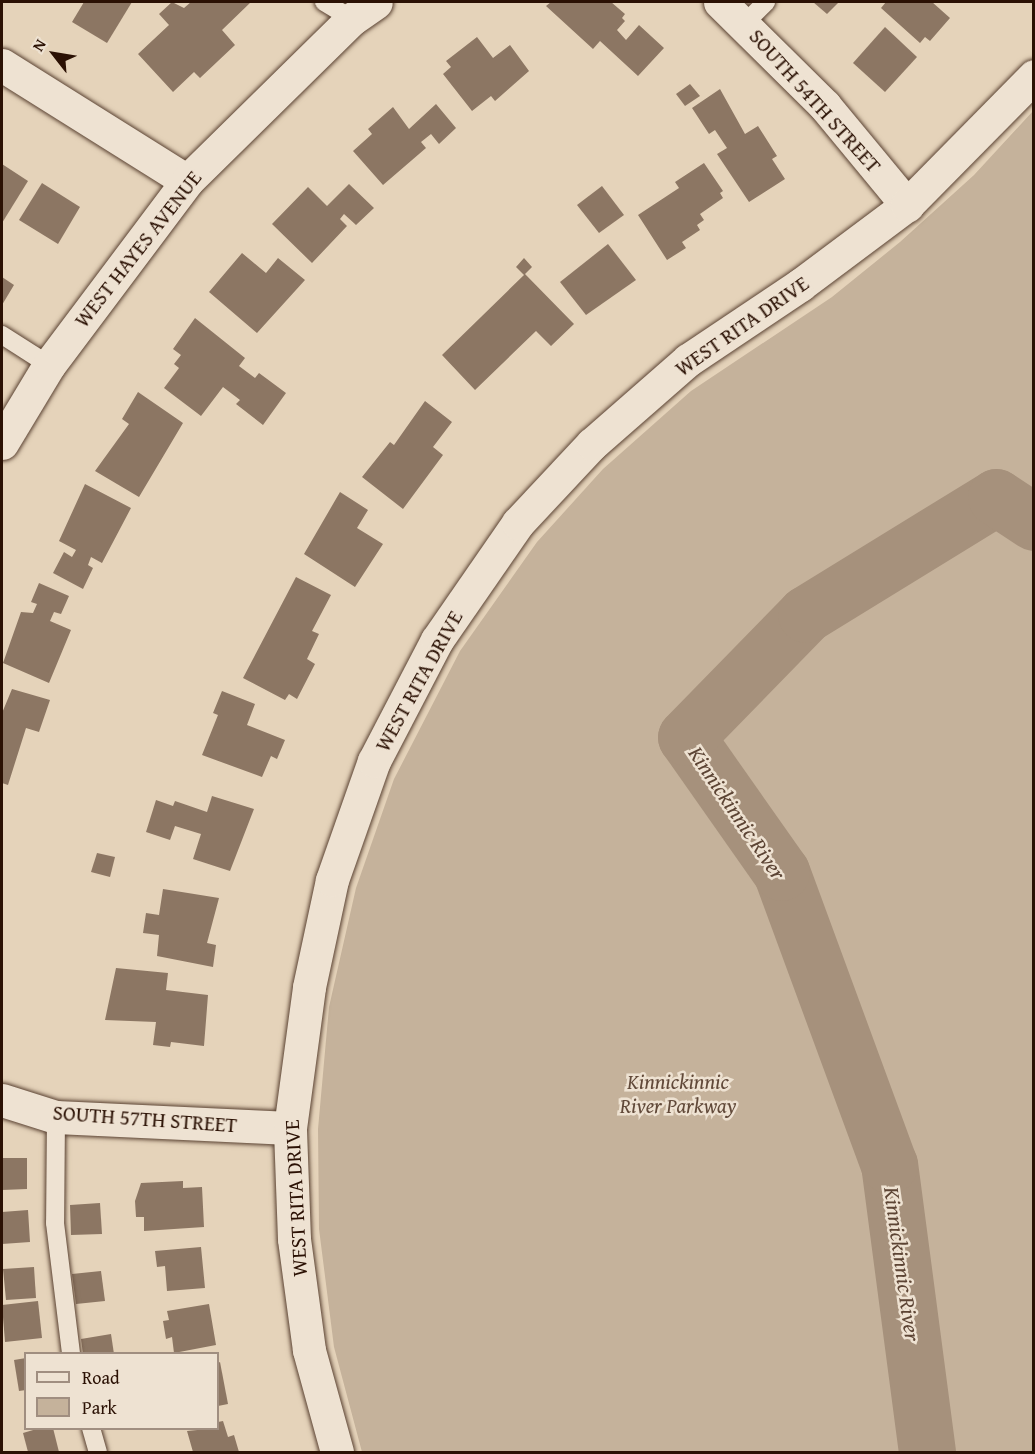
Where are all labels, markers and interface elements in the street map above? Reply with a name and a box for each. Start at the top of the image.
north arrow [24,24,84,84]
street label: SOUTH 54TH STREET [744,24,886,178]
text: N [26,34,52,56]
street label: WEST HAYES AVENUE [69,166,207,332]
street label: WEST RITA DRIVE [670,271,814,381]
street label: WEST RITA DRIVE [370,606,468,756]
water label: Kinnickinnic River [683,741,791,885]
park label: Kinnickinnic River Parkway [620,1069,736,1119]
street label: SOUTH 57TH STREET [52,1100,238,1138]
street label: WEST RITA DRIVE [279,1119,313,1277]
water label: Kinnickinnic River [878,1185,926,1343]
legend [24,1352,219,1430]
text: Road [82,1364,120,1391]
text: Park [82,1394,117,1421]

